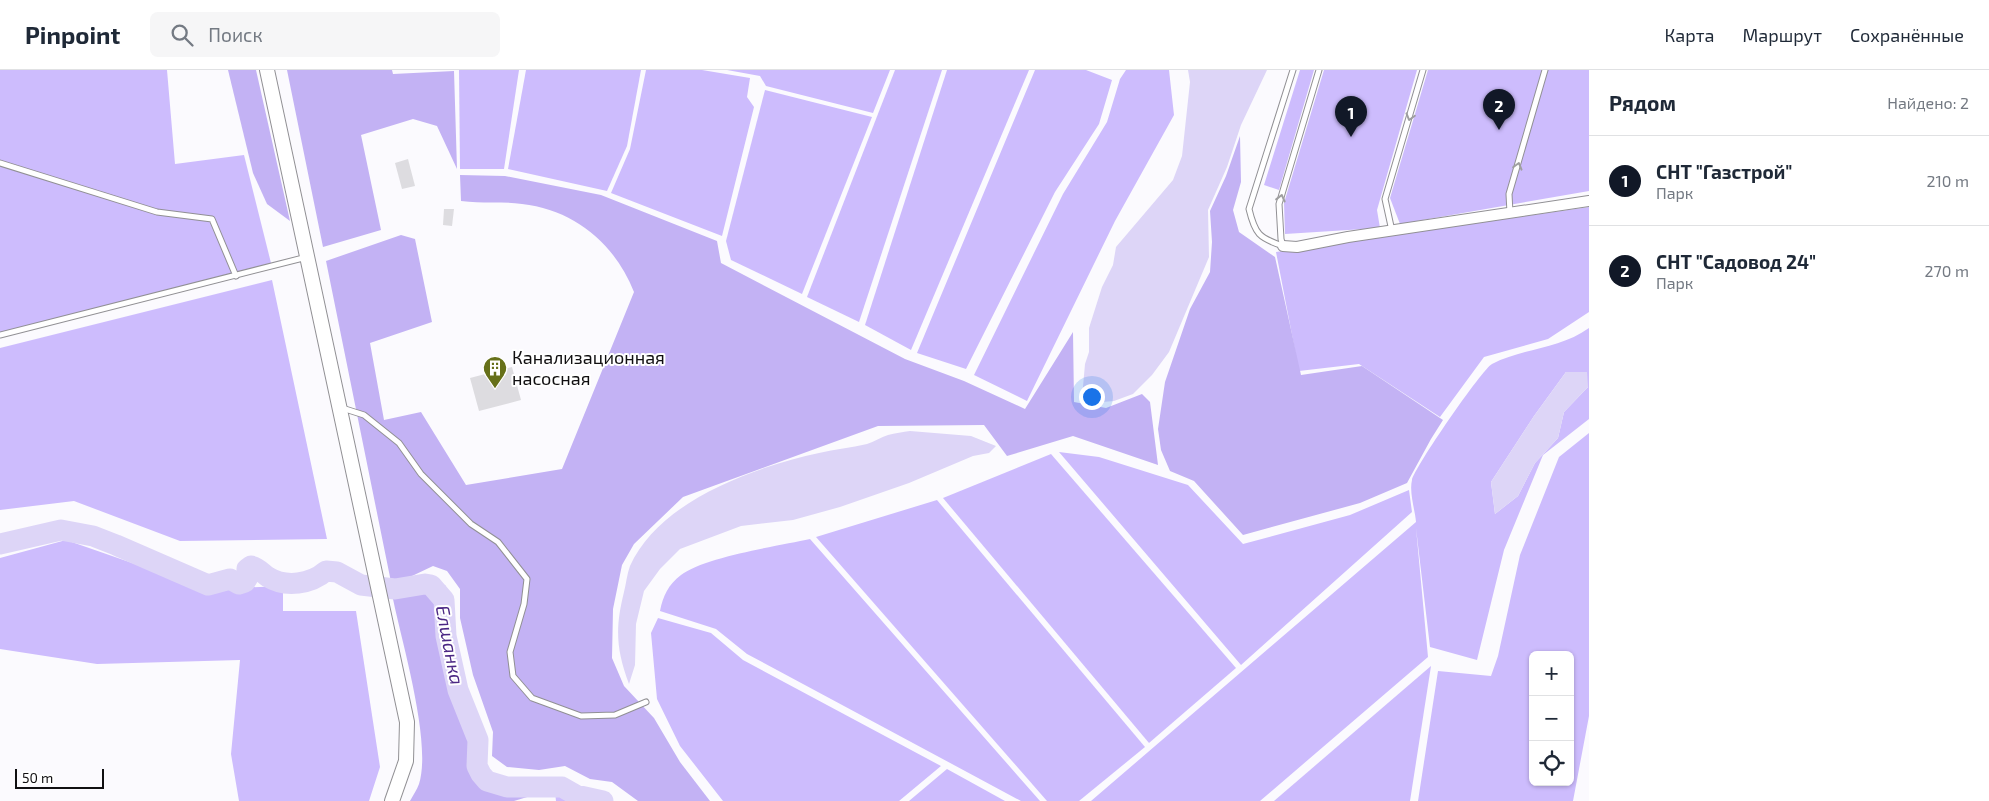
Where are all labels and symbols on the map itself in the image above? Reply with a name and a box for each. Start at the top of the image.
pin: 2 [1483,89,1515,130]
pin: 1 [1335,96,1367,137]
one-way arrow [1405,112,1415,120]
one-way arrow [1512,162,1522,170]
one-way arrow [1276,195,1286,203]
place label: Канализационная насосная [512,346,665,389]
building icon: Канализационная насосная [482,355,508,389]
your location [1079,384,1105,410]
water label: Елшанка [432,603,469,687]
scale bar [15,766,104,789]

